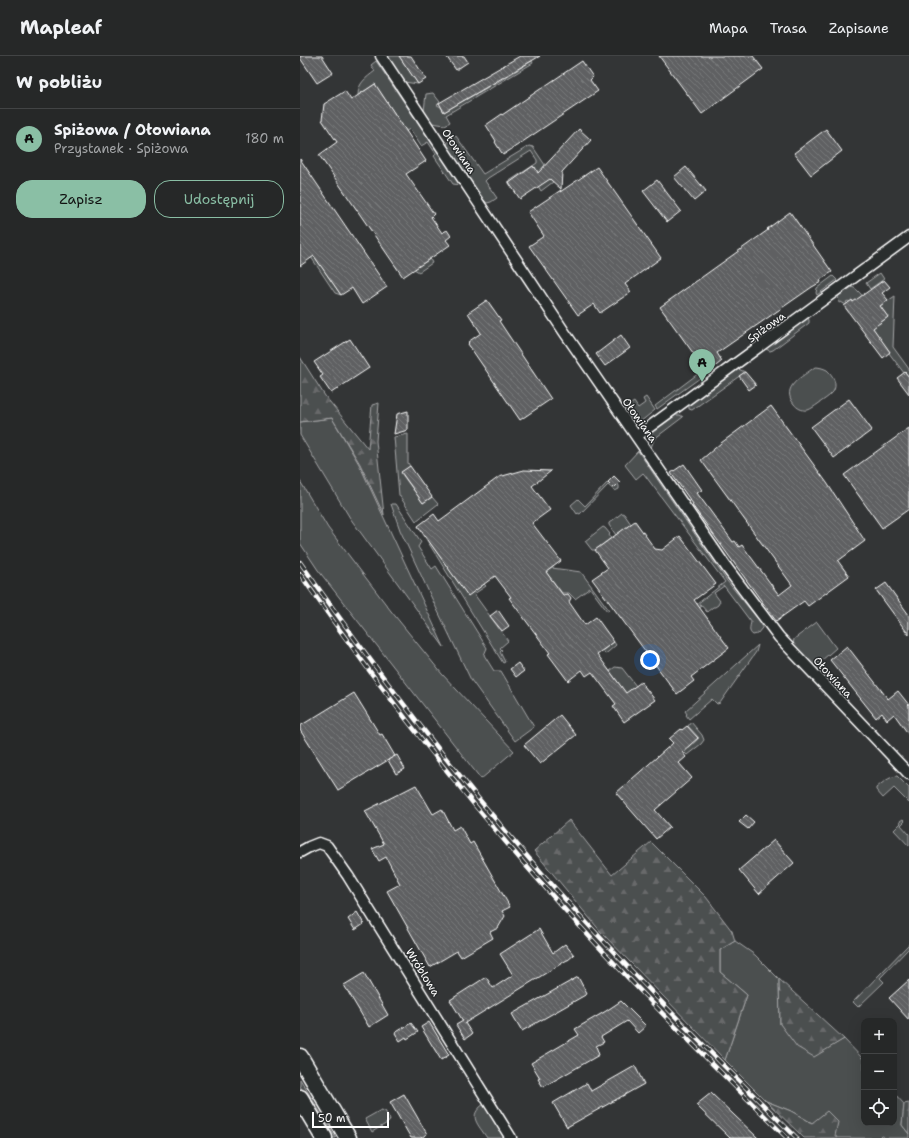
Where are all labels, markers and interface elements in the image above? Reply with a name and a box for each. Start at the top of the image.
text: Mapleaf [20,15,102,40]
text: Mapa [709,19,748,37]
text: Trasa [770,19,807,37]
text: Zapisane [829,19,889,37]
text: W pobliżu [16,71,102,93]
text: Spiżowa / Ołowiana [54,120,211,140]
street label: Ołowiana [438,126,479,177]
text: A [24,130,34,147]
text: 180 m [245,130,284,147]
text: Przystanek · Spiżowa [54,140,188,157]
button: Zapisz [16,180,146,218]
button: Udostępnij [154,180,284,218]
street label: Spiżowa [744,308,789,346]
pin: A [689,349,715,382]
street label: Ołowiana [619,395,660,446]
your location [640,650,660,670]
street label: Ołowiana [810,654,856,701]
street label: Wróblowa [402,945,443,999]
map controls [861,1018,897,1126]
button: + [861,1018,897,1054]
button: − [861,1054,897,1090]
button: locate [861,1090,897,1126]
scale bar [312,1110,389,1129]
text: 50 m [318,1111,346,1126]

